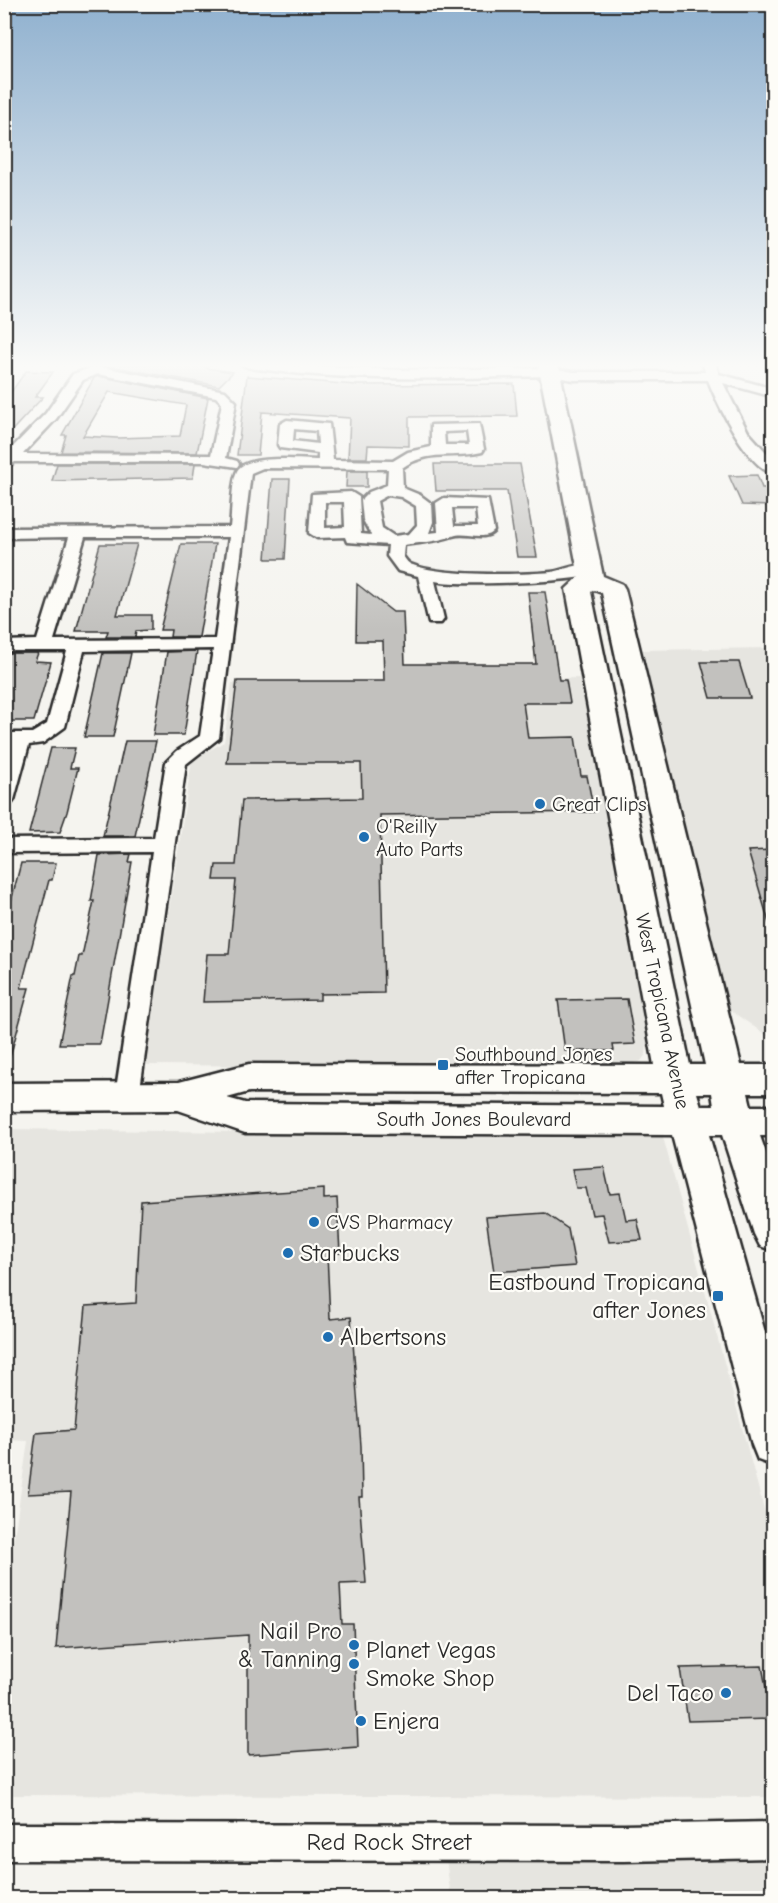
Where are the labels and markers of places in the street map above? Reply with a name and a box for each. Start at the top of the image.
place label: Great Clips [552,793,647,816]
marker: Great Clips [533,797,547,811]
place label: O'Reilly Auto Parts [376,815,463,861]
marker: O'Reilly Auto Parts [357,830,371,844]
place label: Southbound Jones after Tropicana [455,1043,612,1089]
marker: Southbound Jones after Tropicana [436,1058,450,1072]
place label: CVS Pharmacy [326,1211,452,1234]
marker: CVS Pharmacy [307,1215,321,1229]
place label: Starbucks [300,1239,400,1267]
marker: Starbucks [281,1246,295,1260]
place label: Eastbound Tropicana after Jones [488,1268,706,1324]
marker: Eastbound Tropicana after Jones [711,1289,725,1303]
place label: Albertsons [340,1323,446,1351]
marker: Albertsons [321,1330,335,1344]
place label: Nail Pro & Tanning [238,1617,342,1673]
place label: Planet Vegas Smoke Shop [366,1636,496,1692]
marker: Nail Pro & Tanning [347,1638,361,1652]
marker: Planet Vegas Smoke Shop [347,1657,361,1671]
place label: Del Taco [627,1679,714,1707]
marker: Del Taco [719,1686,733,1700]
place label: Enjera [373,1707,440,1735]
marker: Enjera [354,1714,368,1728]

